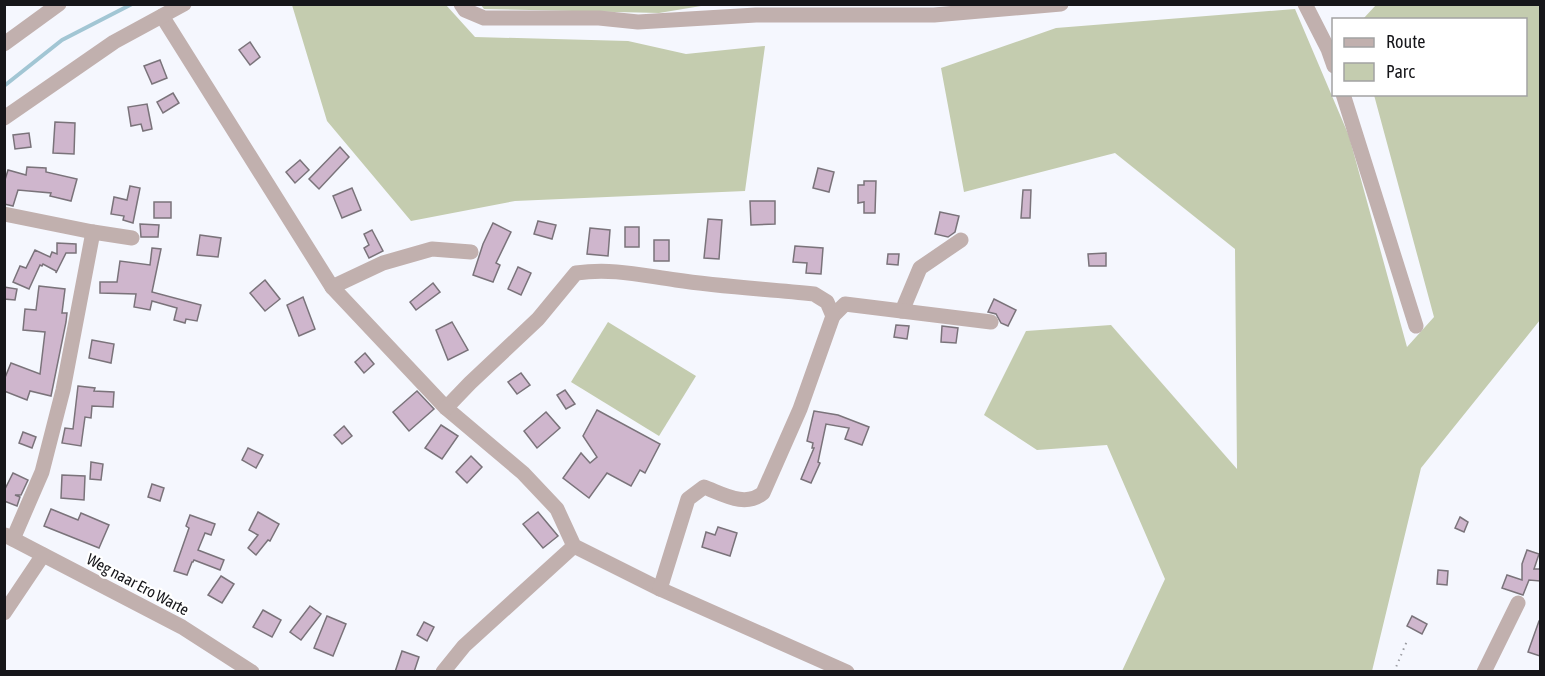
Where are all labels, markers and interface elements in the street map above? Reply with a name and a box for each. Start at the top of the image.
legend [1332,18,1527,96]
text: Route [1386,31,1425,52]
text: Parc [1386,61,1415,82]
street label: Weg naar Ero Warte [83,550,192,619]

